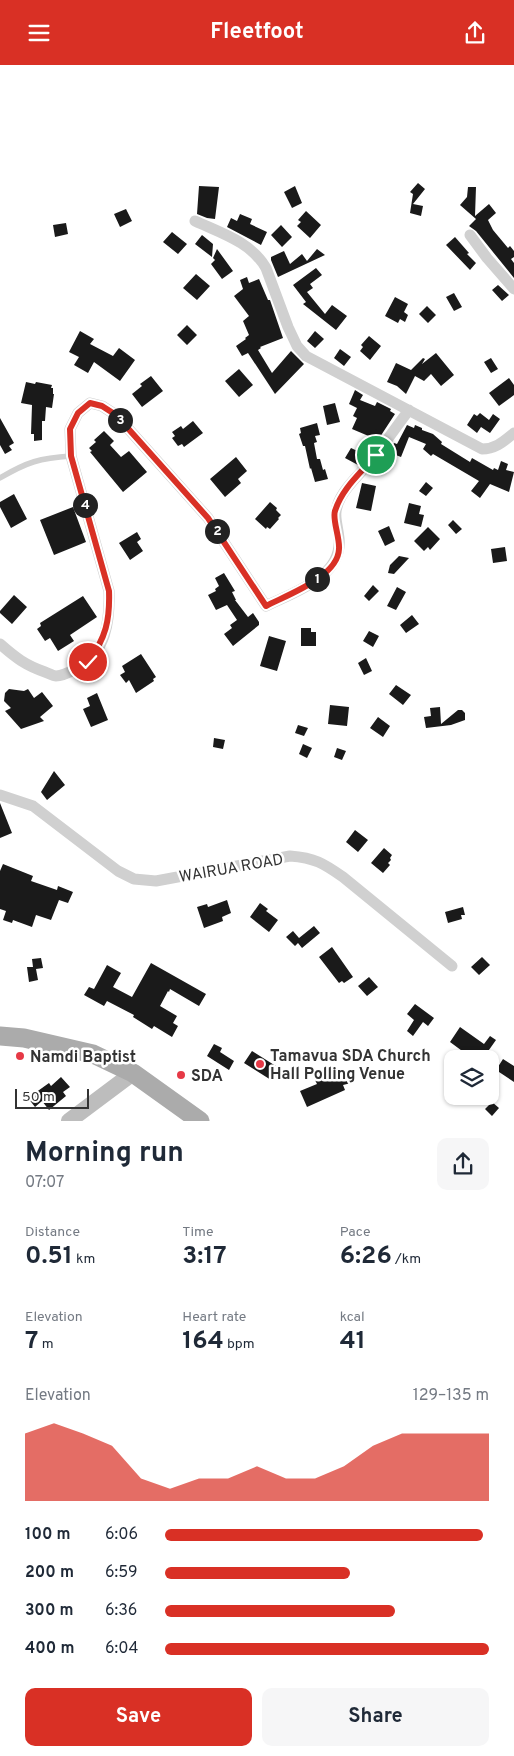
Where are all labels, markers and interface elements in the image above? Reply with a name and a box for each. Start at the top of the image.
icon: menu [25,19,53,47]
text: Fleetfoot [210,19,304,46]
icon: share [461,19,489,47]
pin: 3 [108,407,132,433]
text: 3 [116,412,125,429]
pin [355,434,397,476]
icon: arrive [362,441,390,469]
pin: 4 [72,493,98,517]
text: 4 [81,497,90,514]
pin: 2 [204,519,230,543]
text: 2 [213,523,222,540]
pin: 1 [304,567,330,591]
text: 1 [315,571,320,588]
pin [67,641,109,683]
icon: check [74,648,102,676]
street label: WAIRUA ROAD [178,850,285,888]
place label: Tamavua SDA Church Hall Polling Venue [270,1047,431,1085]
place label: Namdi Baptist [30,1048,136,1068]
marker: Namdi Baptist [14,1050,26,1062]
map controls [444,1050,499,1105]
button: layers [444,1050,499,1105]
marker: Tamavua SDA Church Hall Polling Venue [254,1058,266,1070]
place label: SDA [191,1067,223,1087]
marker: SDA [175,1069,187,1081]
scale bar [15,1086,89,1109]
text: 50 m [22,1089,55,1106]
text: Morning run [25,1136,184,1172]
button: share [437,1138,489,1190]
text: 07:07 [25,1173,64,1193]
text: Distance [25,1224,80,1241]
text: Time [182,1224,214,1241]
text: Pace [340,1224,370,1241]
text: 0.51 [25,1241,73,1273]
text: 3:17 [182,1241,227,1273]
text: 6:26 [340,1241,392,1273]
text: km [73,1251,95,1268]
text: /km [392,1251,421,1268]
text: Elevation [25,1309,83,1326]
text: Heart rate [182,1309,246,1326]
text: kcal [340,1309,365,1326]
text: 7 [25,1326,38,1358]
text: 164 [182,1326,224,1358]
text: 41 [340,1326,366,1358]
text: m [38,1336,54,1353]
text: bpm [224,1336,255,1353]
text: Elevation [25,1386,91,1406]
text: 129–135 m [413,1386,489,1406]
text: 100 m [25,1525,71,1545]
text: 6:06 [105,1525,138,1545]
text: 200 m [25,1563,74,1583]
text: 6:59 [105,1563,137,1583]
text: 300 m [25,1601,73,1621]
text: 6:36 [105,1601,137,1621]
text: 400 m [25,1639,74,1659]
text: 6:04 [105,1639,138,1659]
button: Save [25,1688,252,1746]
button: Share [262,1688,489,1746]

